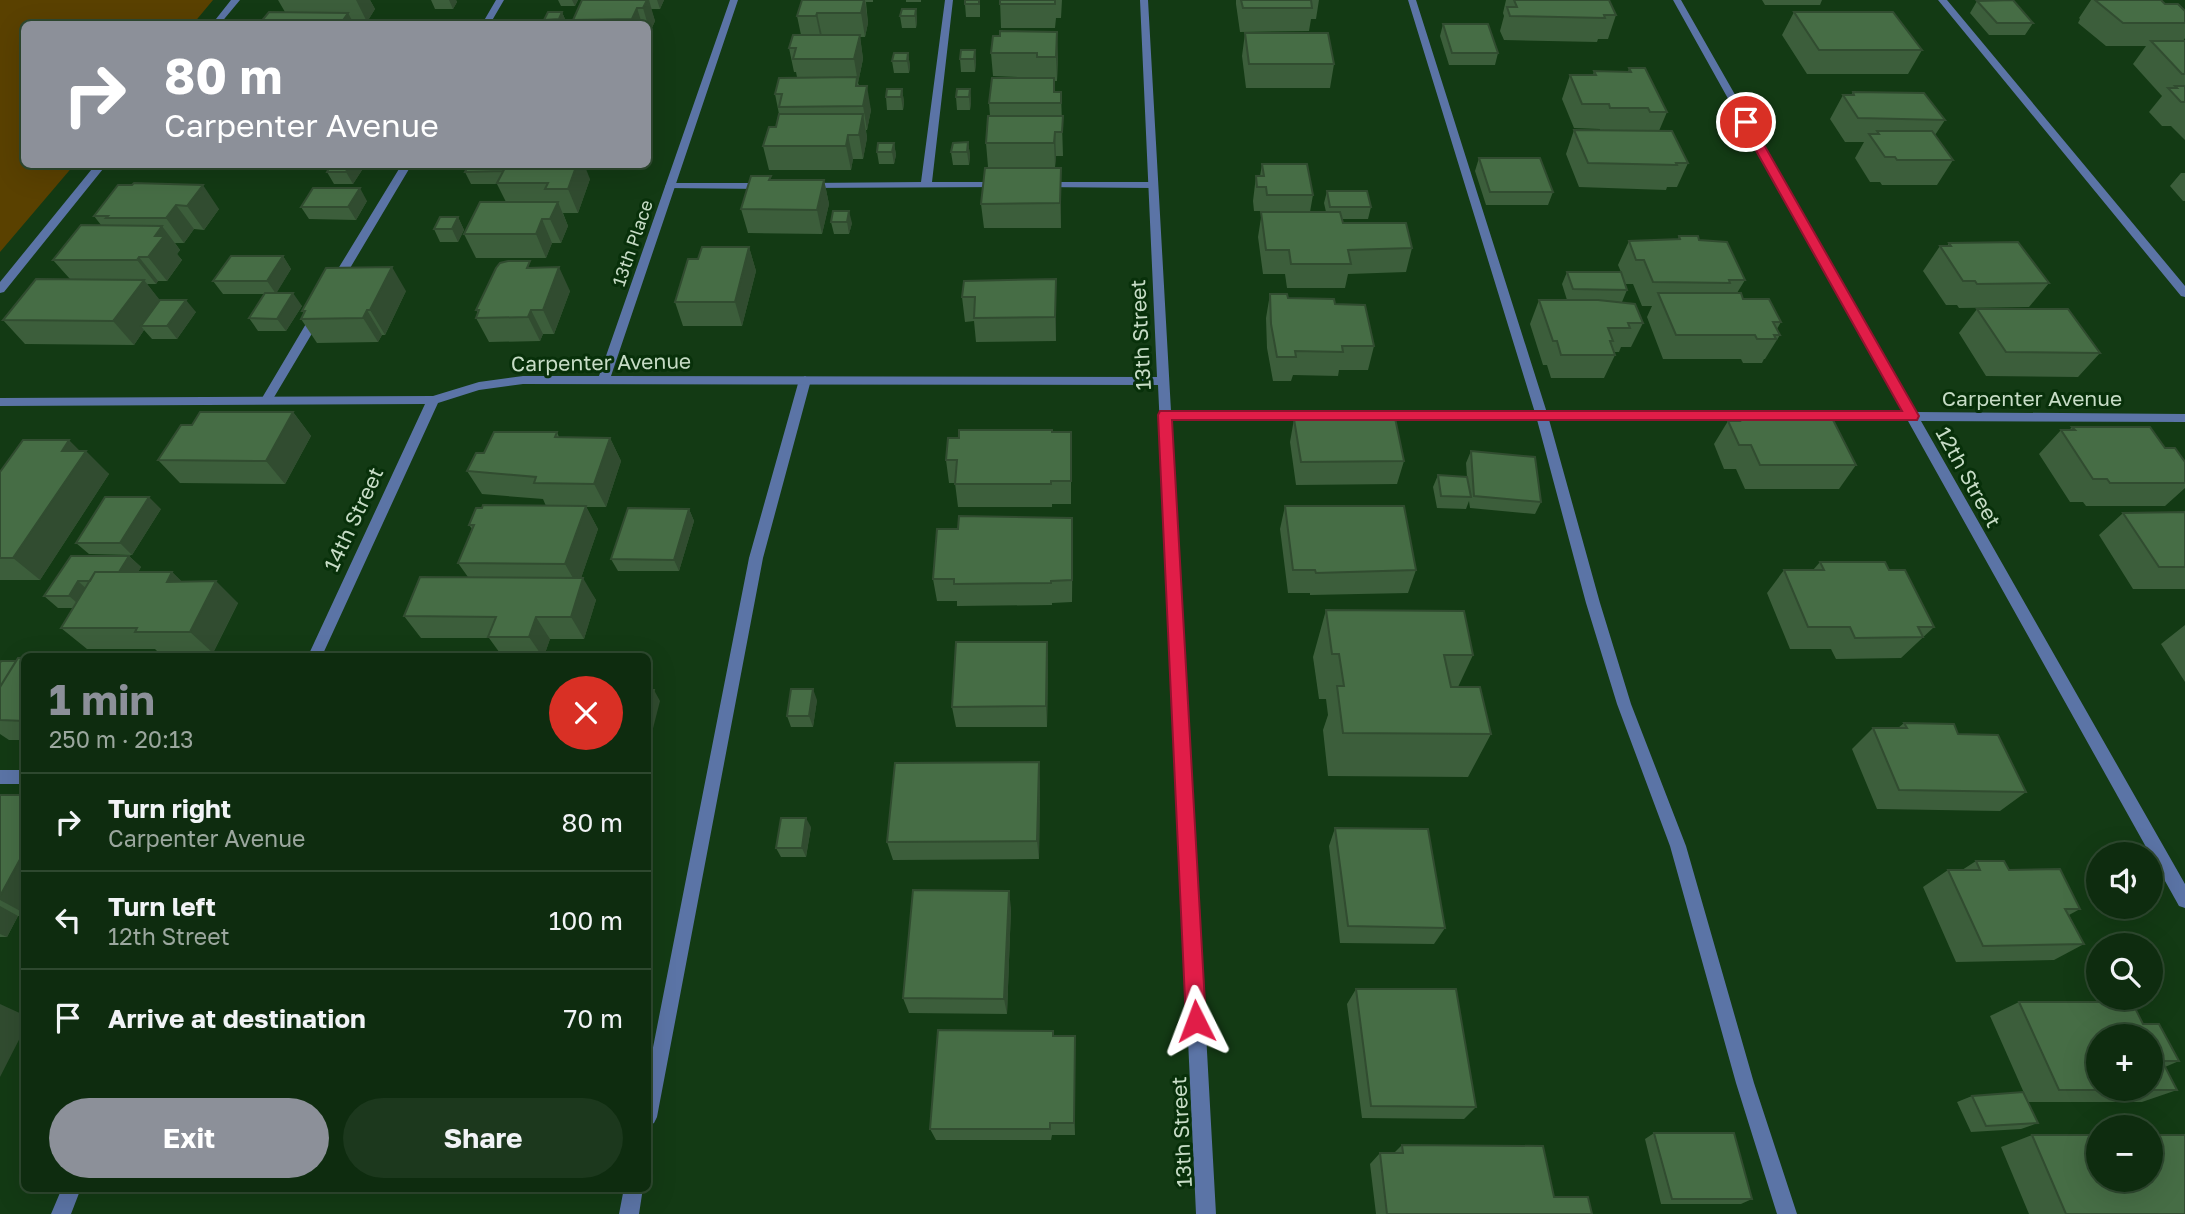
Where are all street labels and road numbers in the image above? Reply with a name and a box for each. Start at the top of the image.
street label: 13th Place [607,197,657,289]
street label: 13th Street [1124,279,1156,391]
street label: Carpenter Avenue [511,347,691,377]
street label: Carpenter Avenue [1942,385,2122,411]
street label: 12th Street [1931,422,2007,532]
street label: 14th Street [318,463,388,575]
street label: 13th Street [1165,1076,1197,1188]

